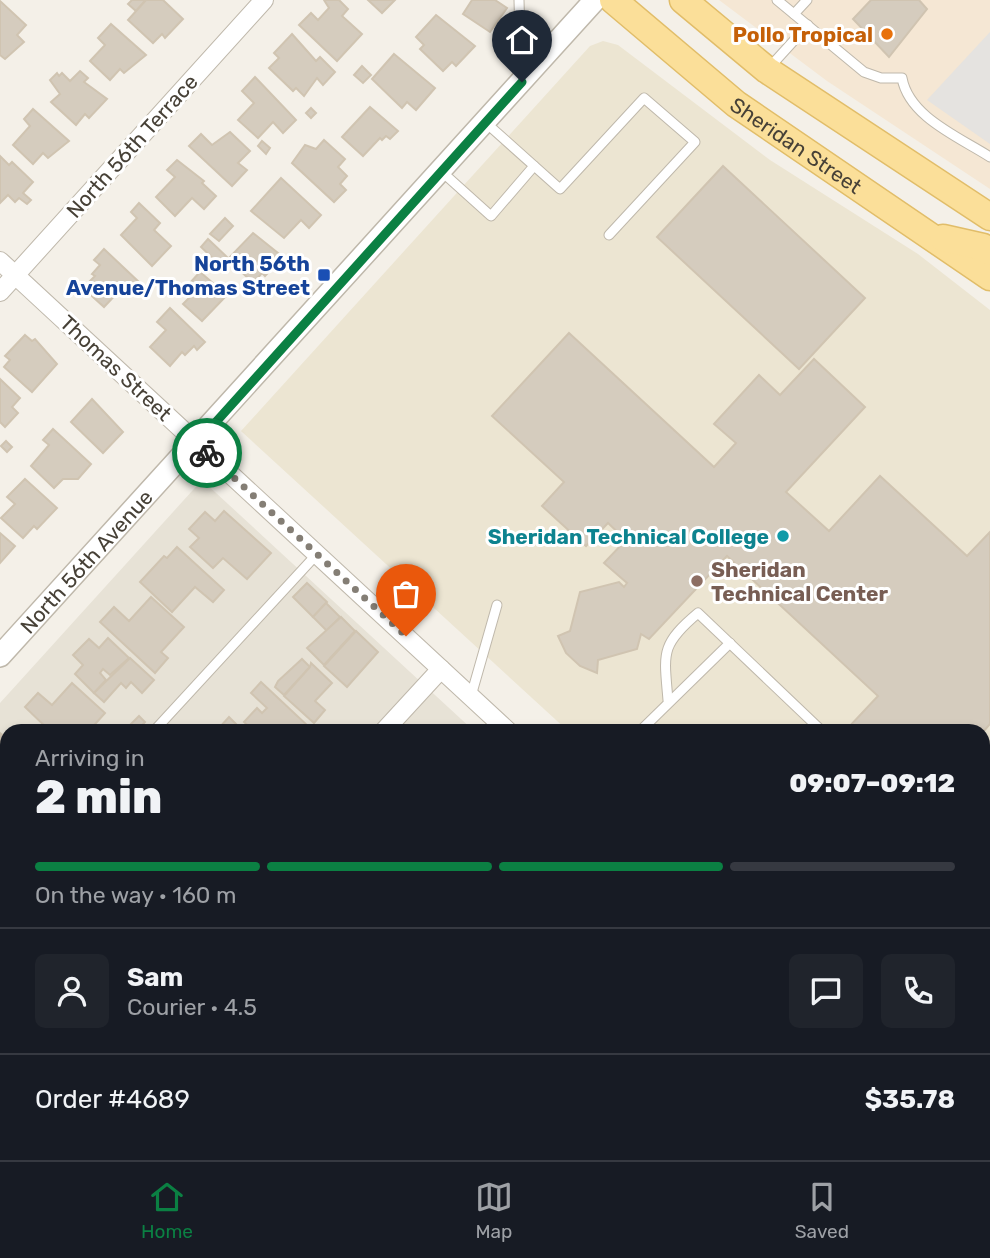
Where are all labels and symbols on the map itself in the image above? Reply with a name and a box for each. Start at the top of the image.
pin [492,10,552,82]
place label: Pollo Tropical [733,22,873,47]
marker: Pollo Tropical [879,26,895,42]
street label: North 56th Terrace [61,69,203,223]
street label: Sheridan Street [726,92,867,199]
place label: North 56th Avenue/Thomas Street [66,251,310,300]
marker: North 56th Avenue/Thomas Street [316,267,332,283]
street label: Thomas Street [55,310,177,426]
courier [172,418,242,488]
street label: North 56th Avenue [15,484,157,638]
place label: Sheridan Technical College [488,524,769,549]
marker: Sheridan Technical College [775,528,791,544]
place label: Sheridan Technical Center [711,557,889,606]
pin [376,564,436,636]
marker: Sheridan Technical Center [689,573,705,589]

